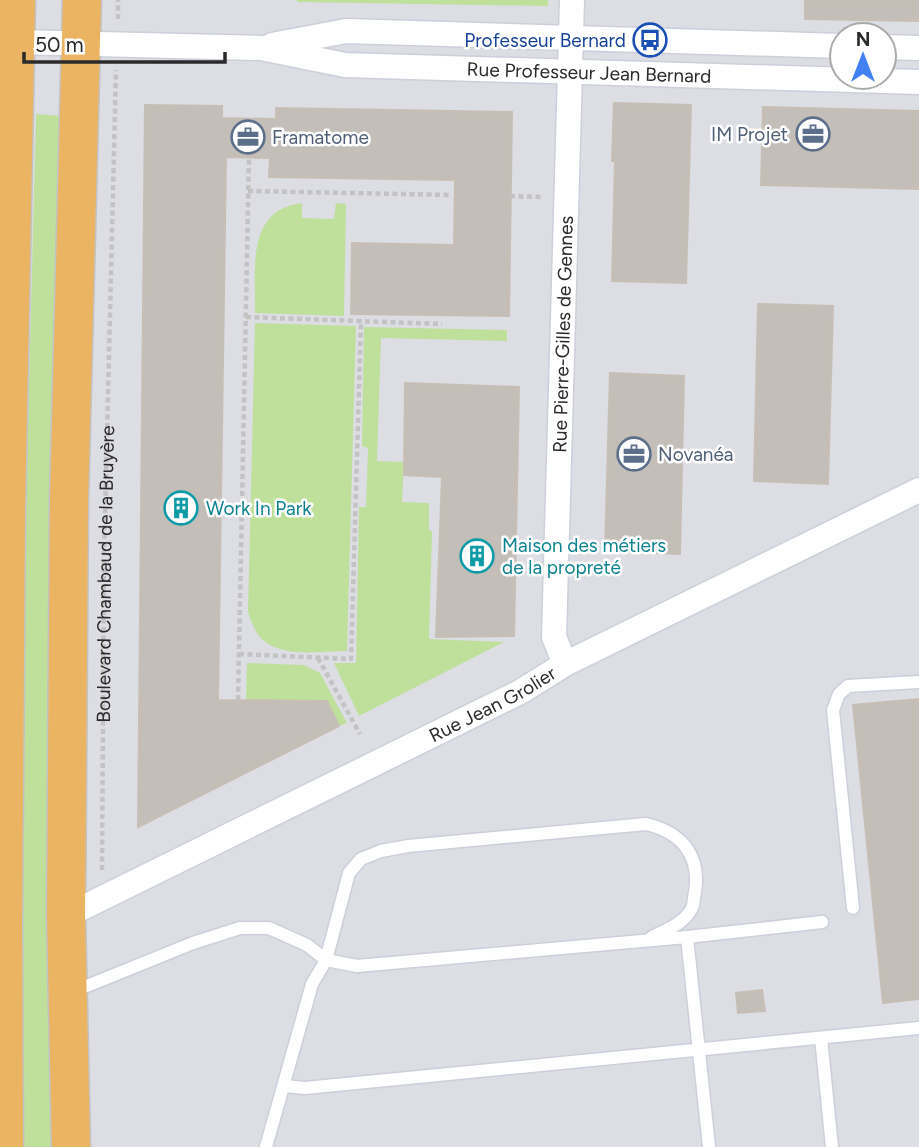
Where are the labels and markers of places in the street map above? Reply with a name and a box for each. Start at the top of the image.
bus stop icon: Professeur Bernard [631,21,669,59]
place label: Professeur Bernard [464,29,626,52]
office icon: IM Projet [794,115,832,153]
office icon: Framatome [229,118,267,156]
place label: IM Projet [711,123,788,146]
place label: Framatome [272,126,369,149]
office icon: Novanéa [615,435,653,473]
place label: Novanéa [658,443,734,466]
building icon: Work In Park [162,489,200,527]
place label: Work In Park [206,497,312,520]
place label: Maison des métiers de la propreté [502,534,666,579]
building icon: Maison des métiers de la propreté [458,537,496,575]

